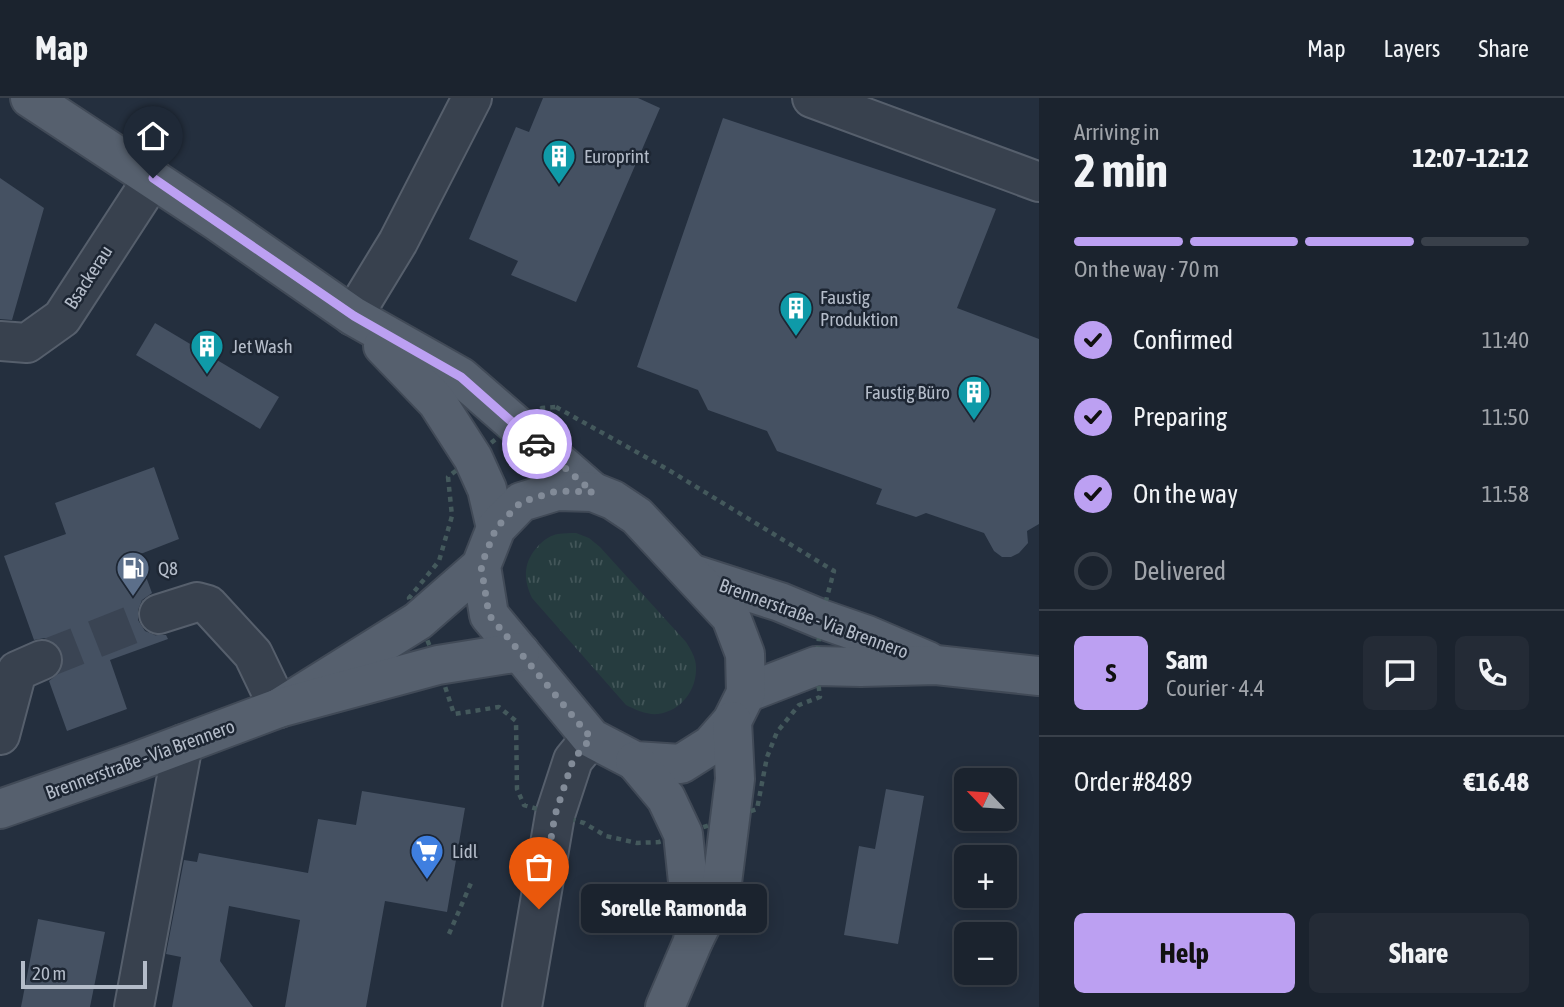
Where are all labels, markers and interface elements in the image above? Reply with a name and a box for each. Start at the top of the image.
text: Map [35,29,88,67]
text: Map [1307,35,1346,62]
text: Layers [1384,35,1440,62]
text: Share [1478,35,1529,62]
pin [123,106,183,178]
icon: home [134,117,172,155]
text: Arriving in [1074,119,1160,145]
building icon: Europrint [540,137,578,186]
text: 12:07–12:12 [1412,143,1529,173]
text: 2 min [1074,144,1168,197]
place label: Europrint [584,145,649,167]
street label: Bsackerau [59,241,117,313]
text: On the way · 70 m [1074,256,1219,282]
place label: Faustig Produktion [820,286,898,330]
building icon: Faustig Produktion [777,289,815,338]
icon: check [1074,321,1112,359]
text: Confirmed [1133,325,1233,355]
building icon: Jet Wash [188,327,226,376]
text: 11:40 [1482,327,1529,353]
place label: Jet Wash [232,335,293,357]
building icon: Faustig Büro [955,373,993,422]
place label: Faustig Büro [865,381,950,403]
icon: check [1074,398,1112,436]
text: Preparing [1133,402,1227,432]
text: 11:50 [1482,404,1529,430]
courier [502,409,572,479]
icon: car [518,425,556,463]
icon: check [1074,475,1112,513]
text: On the way [1133,479,1238,509]
text: 11:58 [1482,481,1529,507]
fuel station icon: Q8 [114,549,152,598]
text: Delivered [1133,556,1226,586]
place label: Q8 [158,557,178,579]
street label: Brennerstraße - Via Brennero [716,574,912,662]
button: chat [1363,636,1437,710]
button: phone [1455,636,1529,710]
text: Sam [1166,645,1208,675]
text: S [1106,658,1116,688]
text: Courier · 4.4 [1166,675,1265,701]
street label: Brennerstraße - Via Brennero [42,715,238,803]
text: Order #8489 [1074,767,1193,797]
text: €16.48 [1464,767,1529,797]
north arrow [954,768,1017,831]
map controls [954,768,1017,985]
supermarket icon: Lidl [408,832,446,881]
pin [509,837,569,909]
place label: Lidl [452,840,478,862]
button: + [954,845,1017,908]
icon: bag [520,848,558,886]
callout: Sorelle Ramonda [581,884,766,934]
text: Sorelle Ramonda [601,895,747,921]
button: Help [1074,913,1295,993]
button: Share [1309,913,1529,993]
button: − [954,922,1017,985]
scale bar [21,958,147,990]
text: 20 m [32,962,66,984]

